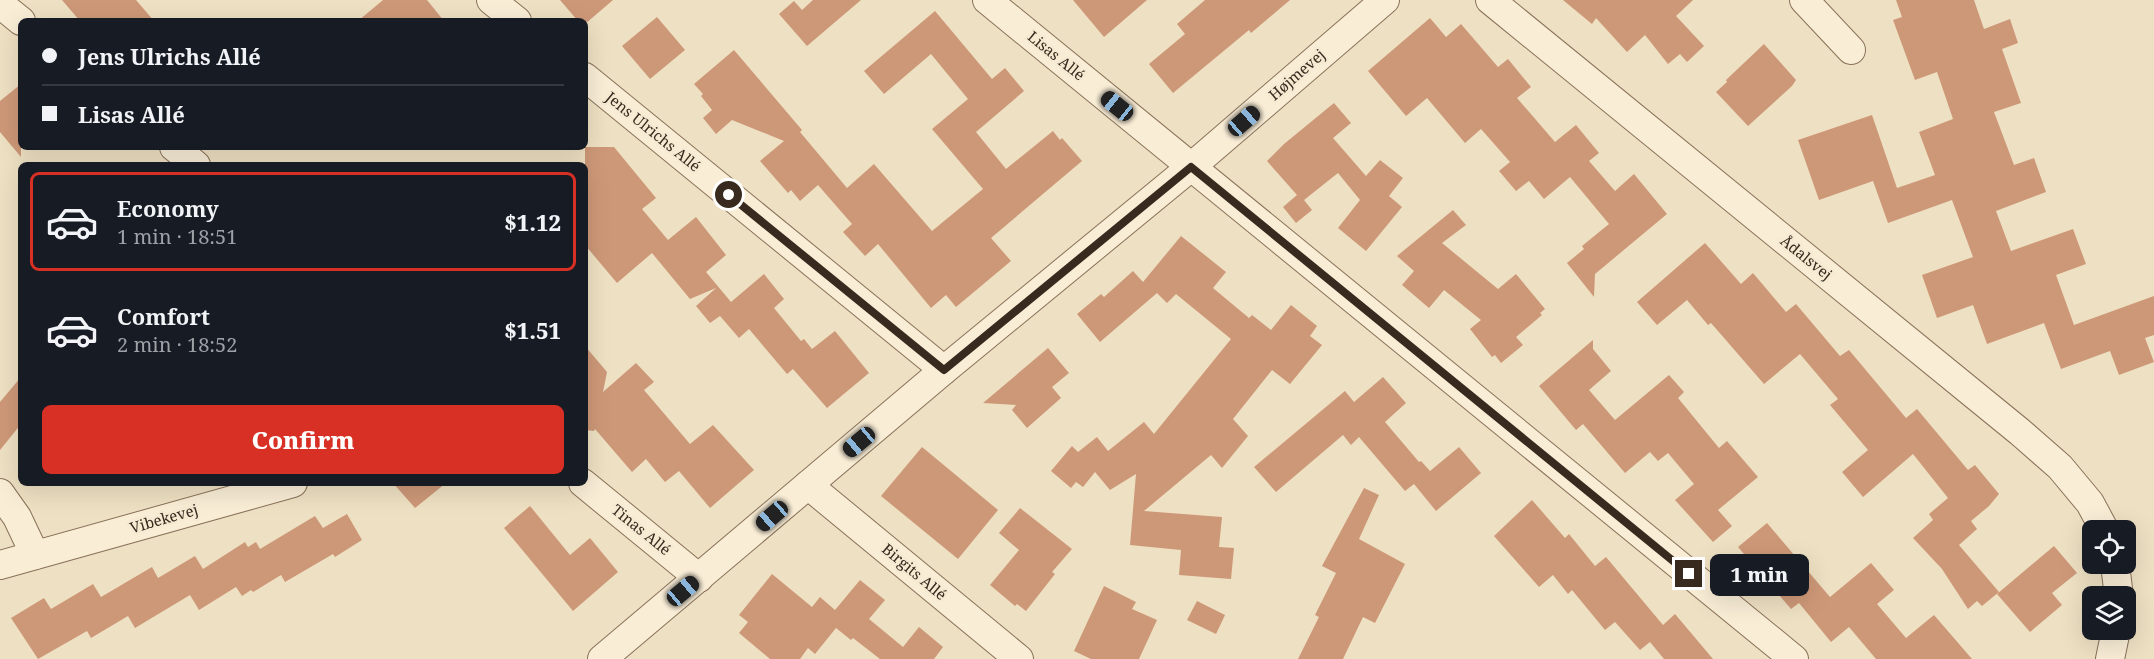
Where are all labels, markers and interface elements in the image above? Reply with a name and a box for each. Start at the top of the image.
street label: Lisas Allé [1024,26,1089,84]
text: Jens Ulrichs Allé [78,41,261,71]
street label: Højmevej [1264,44,1329,104]
street label: Jens Ulrichs Allé [601,86,705,176]
car [1097,88,1137,124]
text: Lisas Allé [78,99,185,129]
car [1225,102,1263,140]
route start [715,181,742,208]
text: Economy [117,193,219,223]
icon: car [45,195,99,249]
text: $1.12 [504,207,561,237]
text: 1 min · 18:51 [117,223,237,250]
street label: Ådalsvej [1777,230,1836,284]
text: Comfort [117,301,210,331]
icon: car [45,303,99,357]
text: $1.51 [504,315,561,345]
text: 2 min · 18:52 [117,331,237,358]
button: Confirm [42,405,564,474]
car [839,424,879,460]
car [753,497,791,535]
street label: Vibekevej [127,499,200,537]
street label: Tinas Allé [608,499,675,559]
map controls [2082,520,2136,640]
button: locate [2082,520,2136,574]
street label: Birgits Allé [878,538,951,604]
callout: 1 min [1710,553,1809,595]
route end [1675,560,1702,587]
text: 1 min [1731,561,1788,588]
car [663,573,703,609]
button: layers [2082,586,2136,640]

